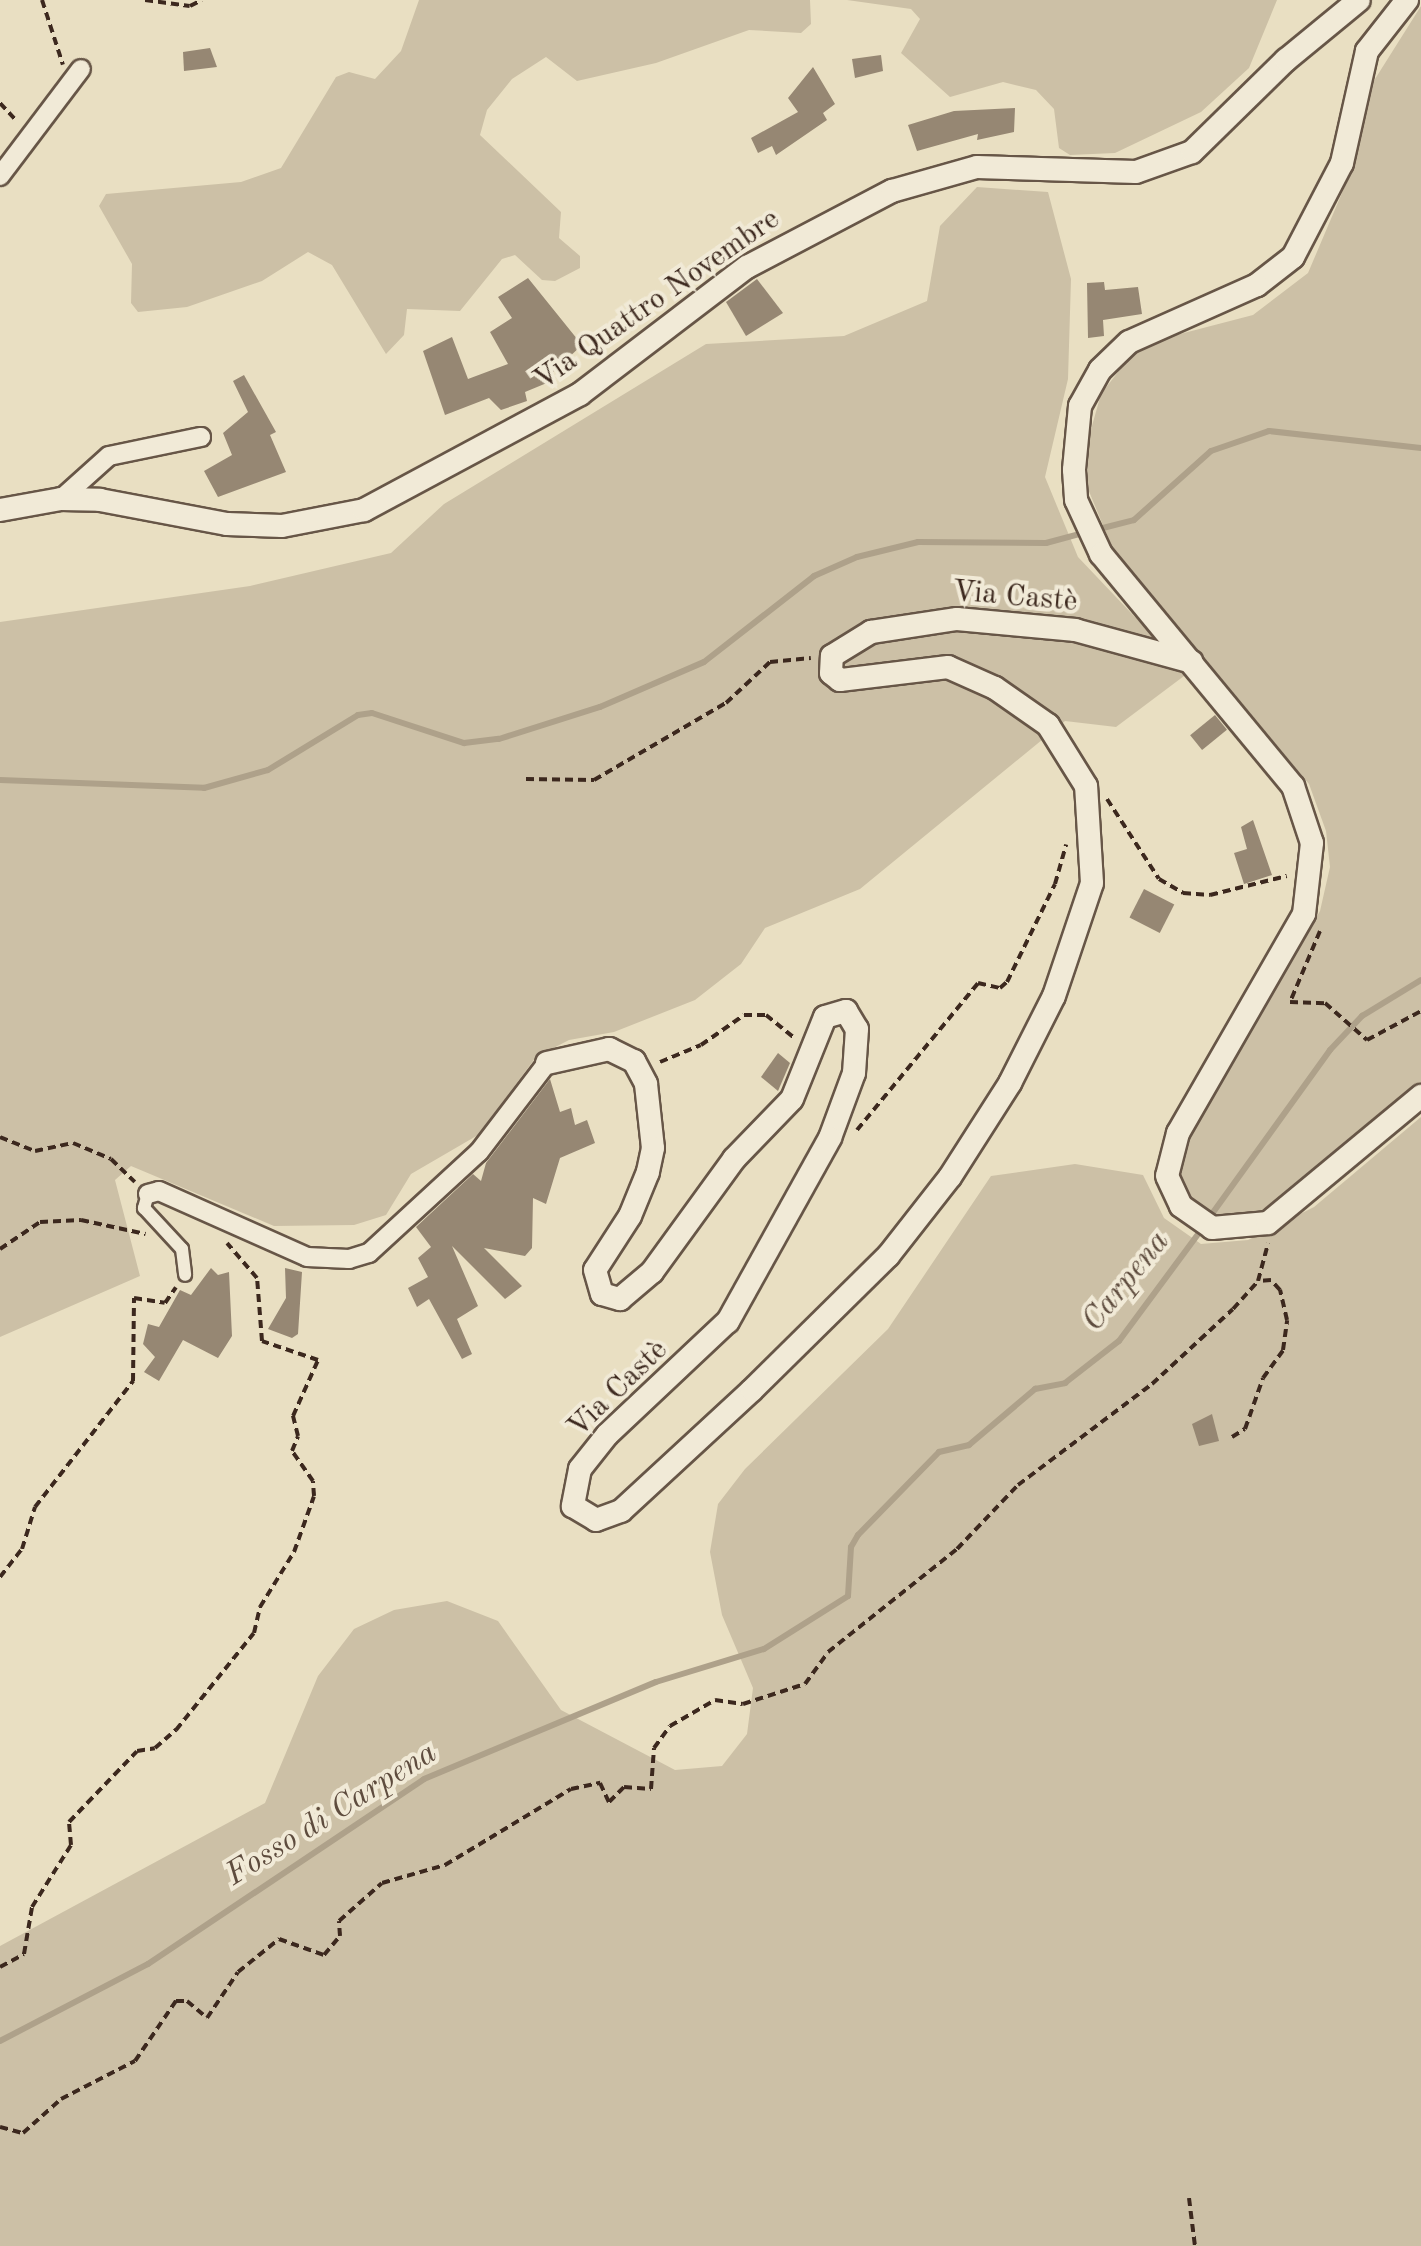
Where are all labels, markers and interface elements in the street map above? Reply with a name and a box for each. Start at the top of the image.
street label: Via Quattro Novembre [527,202,787,398]
street label: Via Castè [951,574,1079,620]
water label: Carpena [1075,1224,1179,1340]
street label: Via Castè [560,1332,676,1446]
water label: Fosso di Carpena [219,1735,445,1895]

